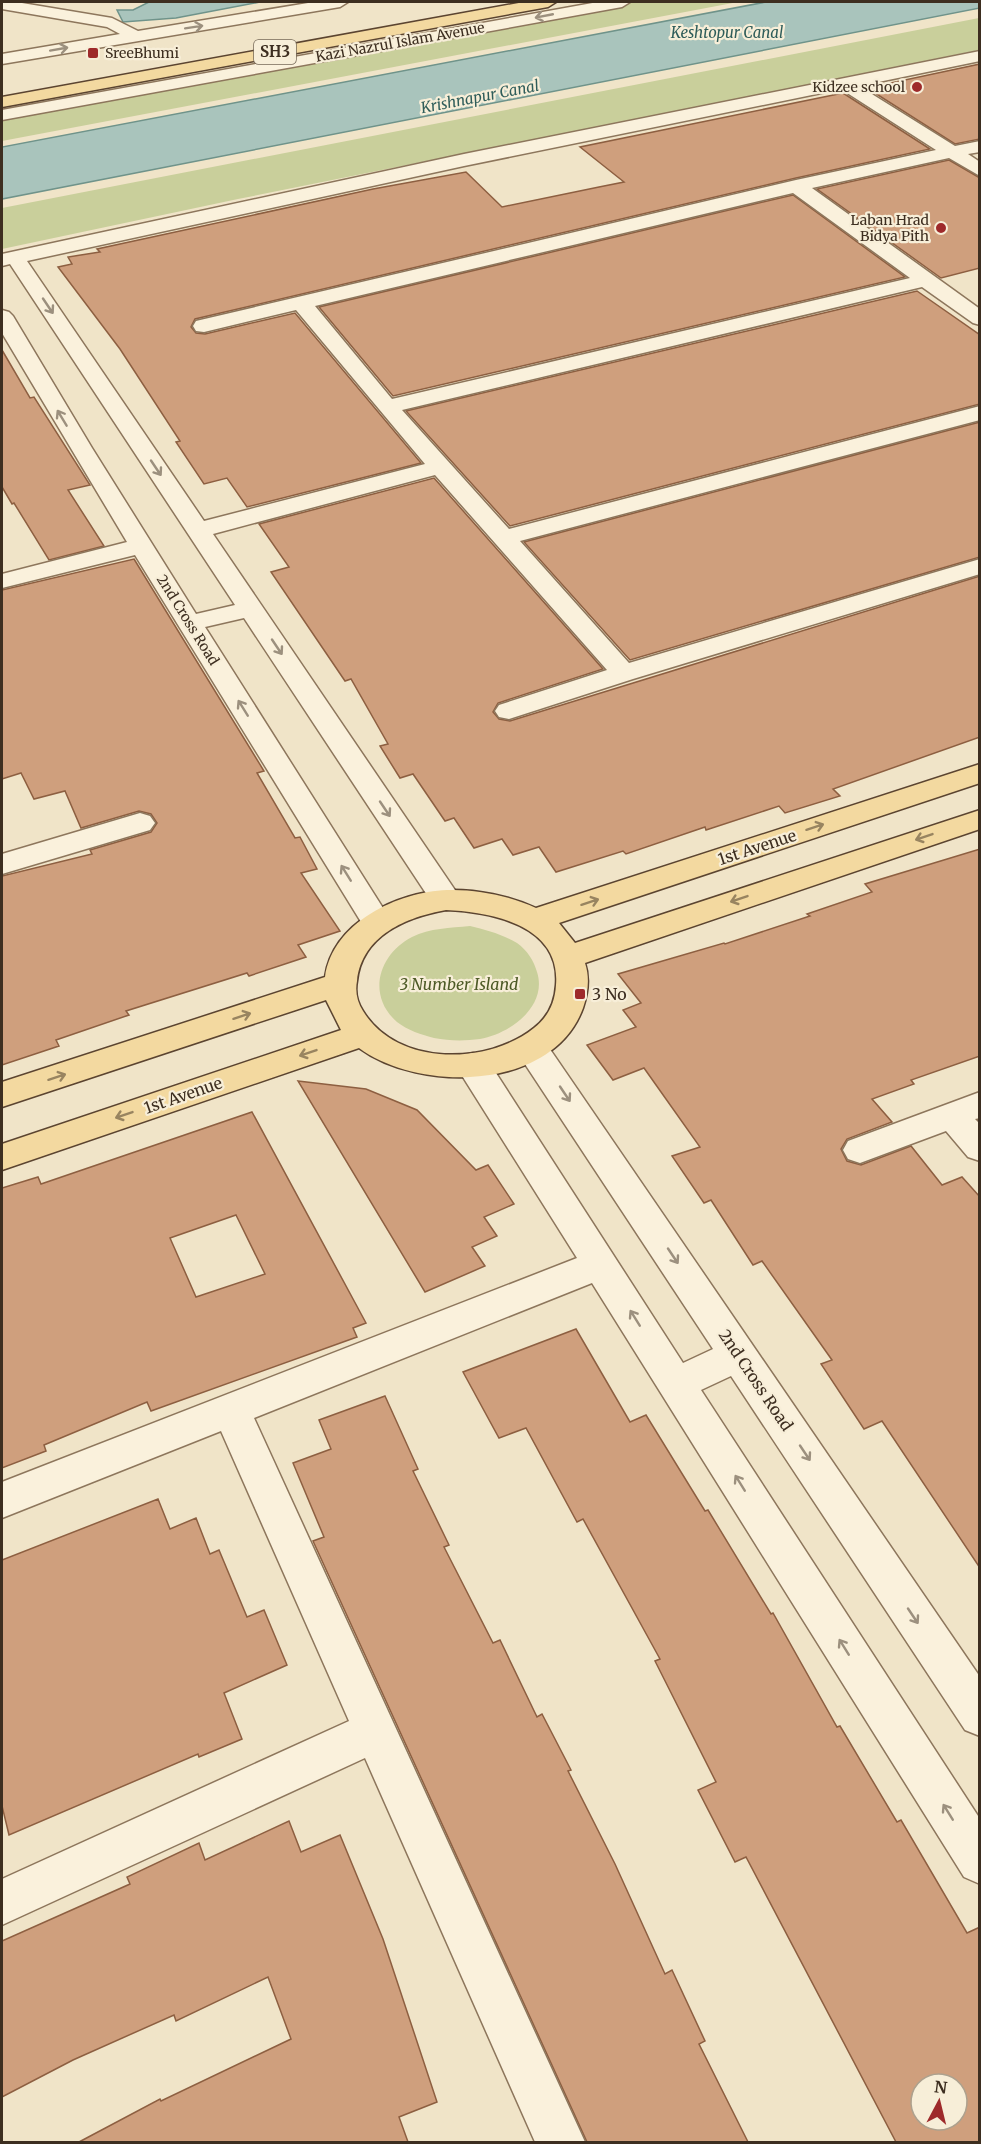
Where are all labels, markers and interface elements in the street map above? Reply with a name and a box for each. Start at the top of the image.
one-way arrow [535,11,554,22]
street label: Kazi Nazrul Islam Avenue [314,18,486,66]
one-way arrow [183,21,203,32]
water label: Keshtopur Canal [670,23,783,42]
road number: SH3 [254,40,296,64]
one-way arrow [49,43,69,54]
place label: SreeBhumi [105,44,180,62]
marker: SreeBhumi [86,46,100,60]
water label: Krishnapur Canal [418,76,541,117]
place label: Kidzee school [812,78,906,96]
marker: Kidzee school [910,80,924,94]
place label: Laban Hrad Bidya Pith [851,211,930,245]
marker: Laban Hrad Bidya Pith [934,221,948,235]
one-way arrow [42,297,54,313]
one-way arrow [56,410,68,427]
one-way arrow [150,459,162,475]
street label: 2nd Cross Road [153,571,223,669]
one-way arrow [271,638,283,654]
one-way arrow [236,700,248,717]
one-way arrow [379,800,391,817]
one-way arrow [805,821,824,832]
street label: 1st Avenue [715,825,799,869]
one-way arrow [915,833,934,844]
one-way arrow [340,865,352,882]
one-way arrow [730,895,749,906]
one-way arrow [580,896,599,907]
park label: 3 Number Island [400,974,519,994]
place label: 3 No [592,984,627,1004]
marker: 3 No [573,987,587,1001]
one-way arrow [232,1010,251,1021]
one-way arrow [300,1048,318,1059]
one-way arrow [47,1071,66,1082]
street label: 1st Avenue [141,1072,225,1118]
one-way arrow [559,1085,571,1102]
one-way arrow [115,1111,134,1122]
one-way arrow [667,1248,679,1264]
one-way arrow [629,1310,641,1327]
street label: 2nd Cross Road [715,1325,798,1435]
one-way arrow [799,1445,811,1461]
one-way arrow [733,1474,746,1491]
one-way arrow [907,1607,919,1623]
one-way arrow [838,1639,850,1656]
one-way arrow [942,1804,954,1821]
north arrow [909,2072,969,2132]
text: N [933,2076,949,2098]

